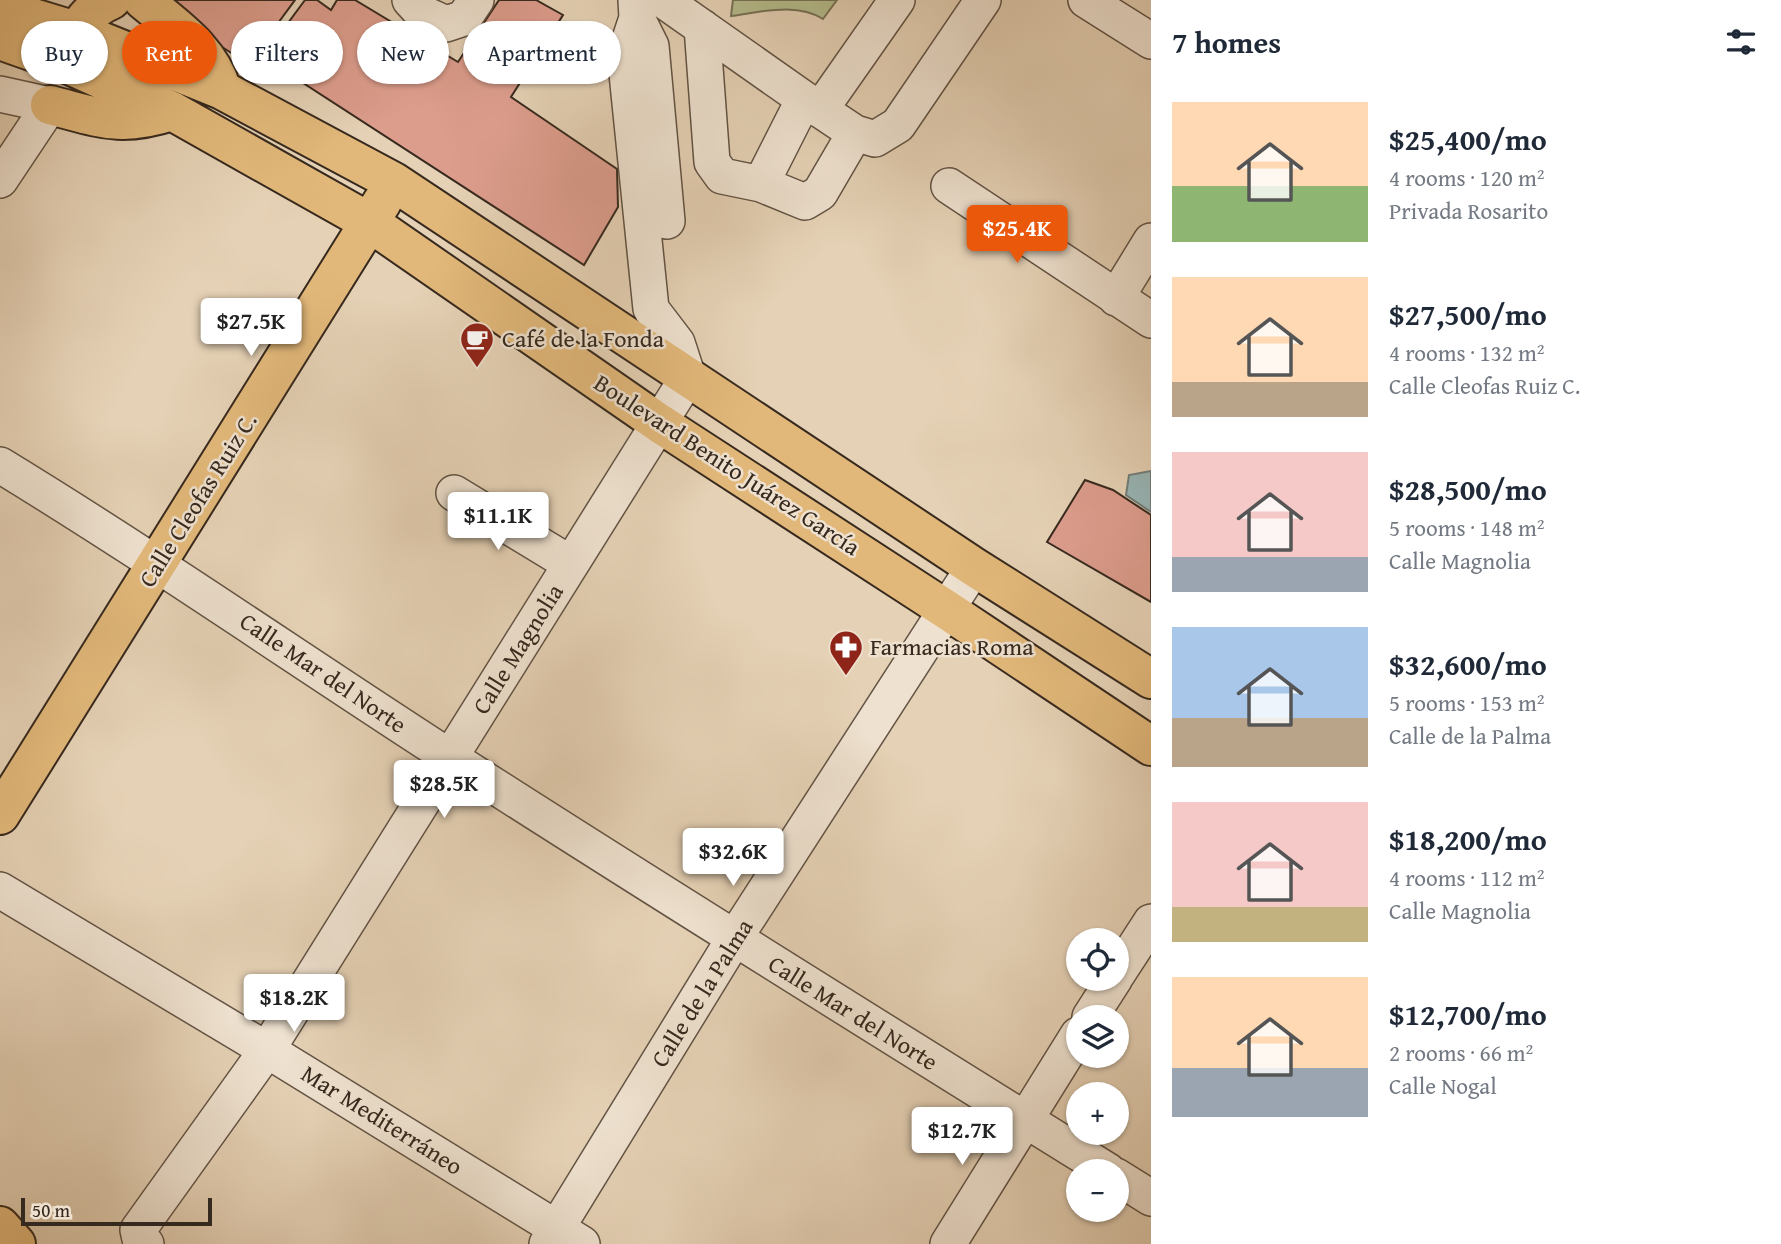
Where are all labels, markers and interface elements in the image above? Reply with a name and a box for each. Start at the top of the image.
text: 7 homes [1172,20,1281,64]
chip: Buy [21,21,108,84]
chip: Rent [122,21,217,84]
chip: Filters [231,21,343,84]
chip: New [357,21,449,84]
chip: Apartment [463,21,621,84]
icon: filters [1722,23,1760,61]
text: $25,400/mo [1389,117,1547,161]
icon: home [1228,130,1312,214]
text: 4 rooms · 120 m² [1389,161,1544,194]
text: Privada Rosarito [1389,194,1548,227]
pin: $25.4K [960,205,1074,265]
text: $25.4K [983,211,1051,244]
text: $27,500/mo [1389,292,1547,336]
pin: $27.5K [194,298,308,358]
text: $27.5K [217,304,285,337]
icon: home [1228,305,1312,389]
cafe icon: Café de la Fonda [458,320,496,369]
place label: Café de la Fonda [502,321,665,356]
text: 4 rooms · 132 m² [1389,336,1544,369]
street label: Boulevard Benito Juárez García [587,365,868,564]
text: Calle Cleofas Ruiz C. [1389,369,1580,402]
street label: Calle Cleofas Ruiz C. [130,406,265,594]
text: $28,500/mo [1389,467,1547,511]
icon: home [1228,480,1312,564]
pin: $11.1K [441,492,555,552]
text: $11.1K [464,498,532,531]
text: 5 rooms · 148 m² [1389,511,1544,544]
text: Calle Magnolia [1389,544,1531,577]
street label: Calle Magnolia [464,576,572,721]
street label: Calle Mar del Norte [233,604,414,741]
pharmacy icon: Farmacias Roma [827,628,865,677]
place label: Farmacias Roma [870,629,1034,664]
text: $32,600/mo [1389,642,1547,686]
icon: home [1228,655,1312,739]
text: 5 rooms · 153 m² [1389,686,1544,719]
text: Calle de la Palma [1389,719,1551,752]
pin: $28.5K [387,760,501,820]
text: $28.5K [410,766,478,799]
text: $18,200/mo [1389,817,1547,861]
pin: $32.6K [676,828,790,888]
icon: home [1228,830,1312,914]
text: $32.6K [699,834,767,867]
text: 4 rooms · 112 m² [1389,861,1544,894]
text: Calle Magnolia [1389,894,1531,927]
street label: Calle de la Palma [642,911,762,1074]
map controls [1066,928,1129,1222]
button: locate [1066,928,1129,991]
street label: Calle Mar del Norte [762,946,945,1079]
pin: $18.2K [237,974,351,1034]
text: $18.2K [260,980,328,1013]
text: $12,700/mo [1389,992,1547,1036]
button: layers [1066,1005,1129,1068]
icon: home [1228,1005,1312,1089]
text: 2 rooms · 66 m² [1389,1036,1533,1069]
street label: Mar Mediterráneo [295,1056,470,1183]
text: Calle Nogal [1389,1069,1497,1102]
button: + [1066,1082,1129,1145]
pin: $12.7K [905,1108,1019,1167]
text: $12.7K [928,1113,996,1146]
button: − [1066,1159,1129,1222]
scale bar [21,1195,212,1227]
text: 50 m [32,1196,70,1224]

